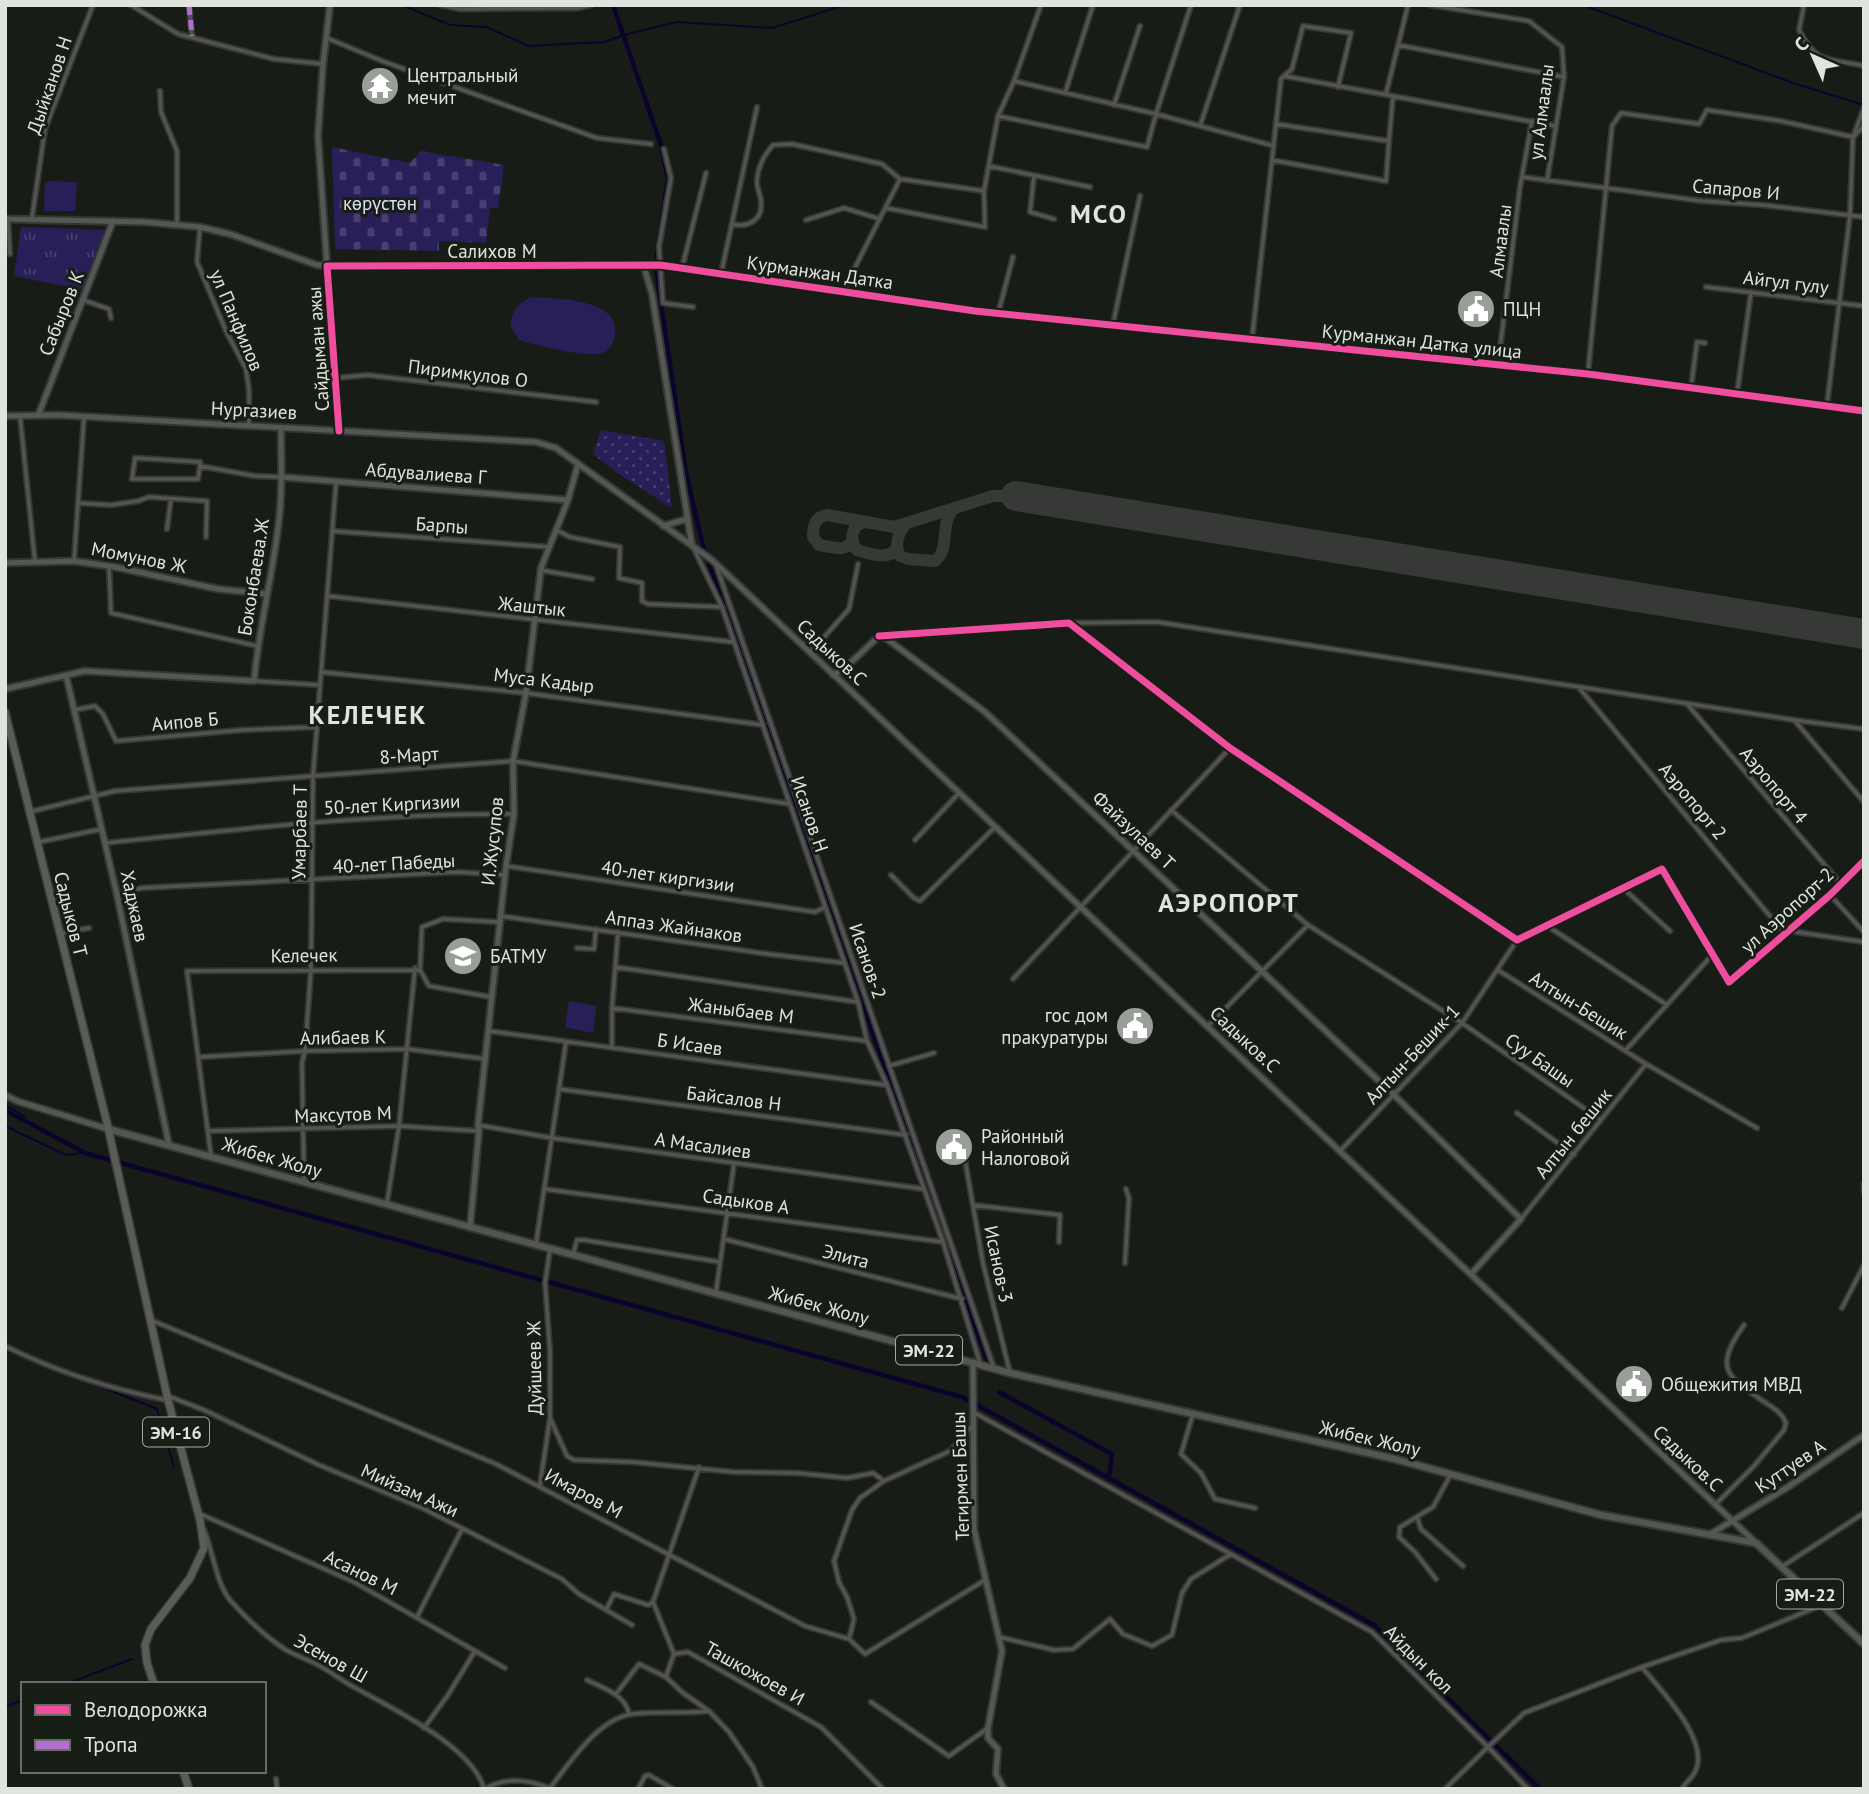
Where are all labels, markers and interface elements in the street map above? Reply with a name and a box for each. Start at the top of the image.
north arrow [1778,21,1848,91]
text: С [1789,31,1813,56]
street label: Дыйканов Н [21,33,77,137]
place label: Центральный мечит [407,63,518,109]
street label: ул Алмаалы [1523,63,1559,161]
temple icon: Центральный мечит [359,65,401,107]
street label: Сапаров И [1691,173,1781,205]
park label: көрүстөн [343,191,417,215]
district label: МСО [1070,197,1128,230]
street label: Алмаалы [1484,203,1516,279]
street label: Салихов М [447,239,537,263]
street label: Курманжан Датка [745,250,895,294]
street label: Айгул гулу [1742,265,1830,299]
street label: ул Панфилов [205,266,269,374]
street label: Сабыров К [33,267,89,359]
street label: Сайдыман ажы [302,286,334,412]
public building icon: ПЦН [1455,288,1497,330]
place label: ПЦН [1503,297,1541,321]
street label: Курманжан Датка улица [1321,319,1523,363]
street label: Пиримкулов О [407,354,529,392]
street label: Нургазиев [210,396,298,424]
street label: Абдувалиева Г [365,457,488,489]
street label: Барпы [415,511,469,539]
street label: Боконбаева.Ж [232,516,274,637]
street label: Момунов Ж [89,536,189,578]
street label: Жаштык [496,590,567,621]
street label: Садыков.С [792,614,872,690]
street label: Муса Кадыр [492,662,596,698]
district label: КЕЛЕЧЕК [309,698,427,731]
street label: Аипов Б [151,706,219,736]
street label: 8-Март [379,741,440,769]
street label: Аэропорт 4 [1735,742,1813,828]
street label: Аэропорт 2 [1654,758,1732,844]
street label: Исанов Н [786,773,834,855]
street label: Умарбаев Т [286,784,312,880]
street label: Файзулаев Т [1088,786,1181,875]
street label: 50-лет Киргизии [323,788,461,820]
street label: И.Жусупов [475,795,509,887]
street label: 40-лет Пабеды [332,848,456,878]
street label: 40-лет киргизии [600,855,736,897]
street label: ул Аэропорт-2 [1735,862,1839,958]
street label: Хаджаев [116,868,154,944]
street label: Садыков Т [49,869,93,959]
district label: АЭРОПОРТ [1158,886,1300,919]
street label: Аппаз Жайнаков [604,905,744,947]
street label: Исанов-2 [844,920,892,1002]
school or university icon: БАТМУ [442,935,484,977]
street label: Келечек [270,942,338,968]
place label: БАТМУ [490,944,547,968]
street label: Алтын-Бешик [1525,965,1633,1045]
street label: Жаныбаев М [686,991,795,1028]
street label: Алтын-Бешик-1 [1360,999,1464,1109]
street label: Садыков.С [1205,1001,1285,1077]
place label: гос дом пракуратуры [1001,1003,1108,1049]
public building icon: гос дом пракуратуры [1114,1005,1156,1047]
street label: Алибаев К [300,1024,386,1050]
street label: Суу Башы [1501,1027,1579,1093]
street label: Б Исаев [656,1028,724,1060]
street label: Байсалов Н [685,1080,783,1116]
street label: Алтын бешик [1529,1083,1617,1183]
street label: Максутов М [294,1100,392,1128]
place label: Районный Налоговой [981,1124,1070,1170]
street label: А Масалиев [653,1126,753,1164]
public building icon: Районный Налоговой [933,1126,975,1168]
street label: Жибек Жолу [218,1131,325,1183]
street label: Садыков А [701,1183,791,1219]
street label: Исанов-3 [979,1223,1019,1305]
street label: Элита [820,1239,872,1273]
street label: Жибек Жолу [765,1280,872,1330]
street label: Дуйшеев Ж [521,1320,547,1415]
road number: ЭМ-22 [896,1336,962,1364]
public building icon: Общежития МВД [1613,1363,1655,1405]
place label: Общежития МВД [1661,1372,1802,1396]
street label: Тегирмен Башы [946,1411,974,1541]
street label: Жибек Жолу [1316,1415,1423,1461]
road number: ЭМ-16 [143,1418,209,1447]
street label: Садыков.С [1648,1420,1728,1496]
street label: Куттуев А [1750,1434,1830,1498]
street label: Мийзам Ажи [357,1458,463,1522]
street label: Имаров М [541,1463,627,1523]
street label: Асанов М [320,1544,402,1600]
road number: ЭМ-22 [1777,1580,1843,1609]
street label: Айдын кол [1379,1619,1459,1699]
street label: Эсенов Ш [290,1628,372,1688]
street label: Ташкожоев И [701,1636,809,1710]
legend [21,1682,266,1773]
text: Велодорожка [84,1696,208,1723]
text: Тропа [84,1731,138,1758]

